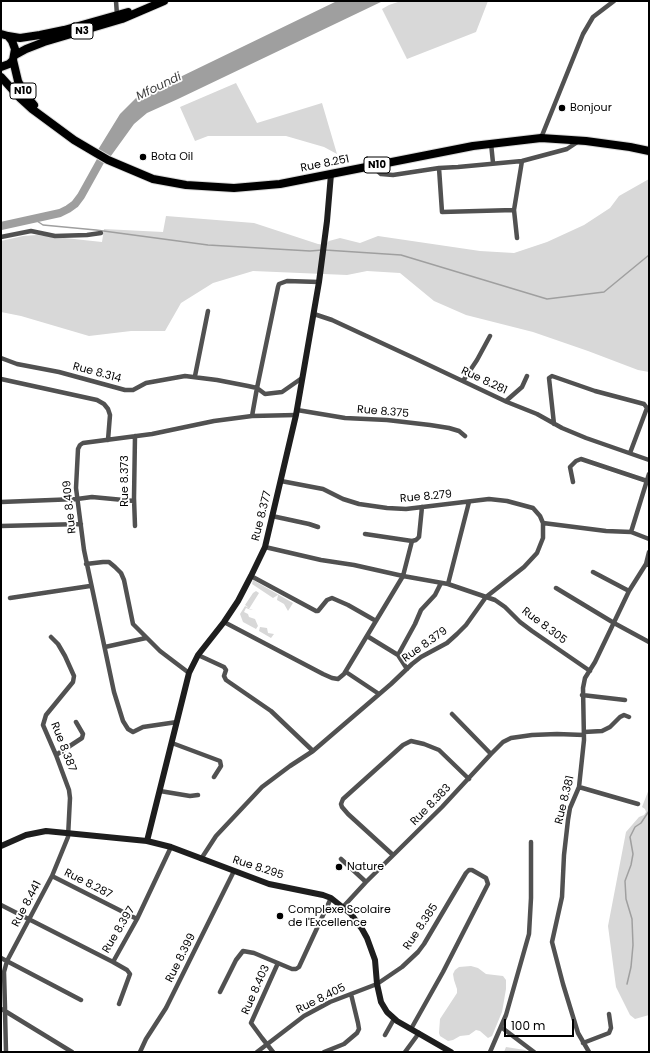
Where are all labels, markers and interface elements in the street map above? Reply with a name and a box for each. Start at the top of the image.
road number: N3 [71,23,93,39]
water label: Mfoundi [134,70,184,104]
road number: N10 [10,83,36,99]
place label: Bonjour [570,101,612,115]
marker: Bonjour [557,103,567,113]
place label: Bota Oil [151,150,193,164]
marker: Bota Oil [138,152,148,162]
street label: Rue 8.251 [299,153,351,175]
road number: N10 [364,157,390,173]
street label: Rue 8.314 [71,360,123,386]
street label: Rue 8.281 [459,365,509,397]
street label: Rue 8.375 [356,403,410,421]
street label: Rue 8.373 [118,455,132,507]
street label: Rue 8.409 [61,480,79,534]
street label: Rue 8.279 [400,488,452,506]
street label: Rue 8.377 [249,490,275,542]
street label: Rue 8.305 [519,605,569,647]
street label: Rue 8.379 [400,625,450,665]
street label: Rue 8.387 [47,720,79,774]
street label: Rue 8.381 [553,774,577,826]
street label: Rue 8.383 [408,781,454,829]
street label: Rue 8.295 [231,854,285,882]
place label: Nature [347,860,384,874]
marker: Nature [334,862,344,872]
street label: Rue 8.287 [62,866,114,902]
street label: Rue 8.441 [9,879,45,929]
street label: Rue 8.385 [401,901,441,953]
place label: Complexe Scolaire de l'Excellence [288,903,391,929]
street label: Rue 8.397 [100,904,138,956]
marker: Complexe Scolaire de l'Excellence [275,911,285,921]
street label: Rue 8.399 [163,931,199,985]
street label: Rue 8.403 [239,963,273,1017]
street label: Rue 8.405 [294,981,348,1017]
scale bar [506,1011,576,1037]
text: 100 m [511,1017,545,1034]

